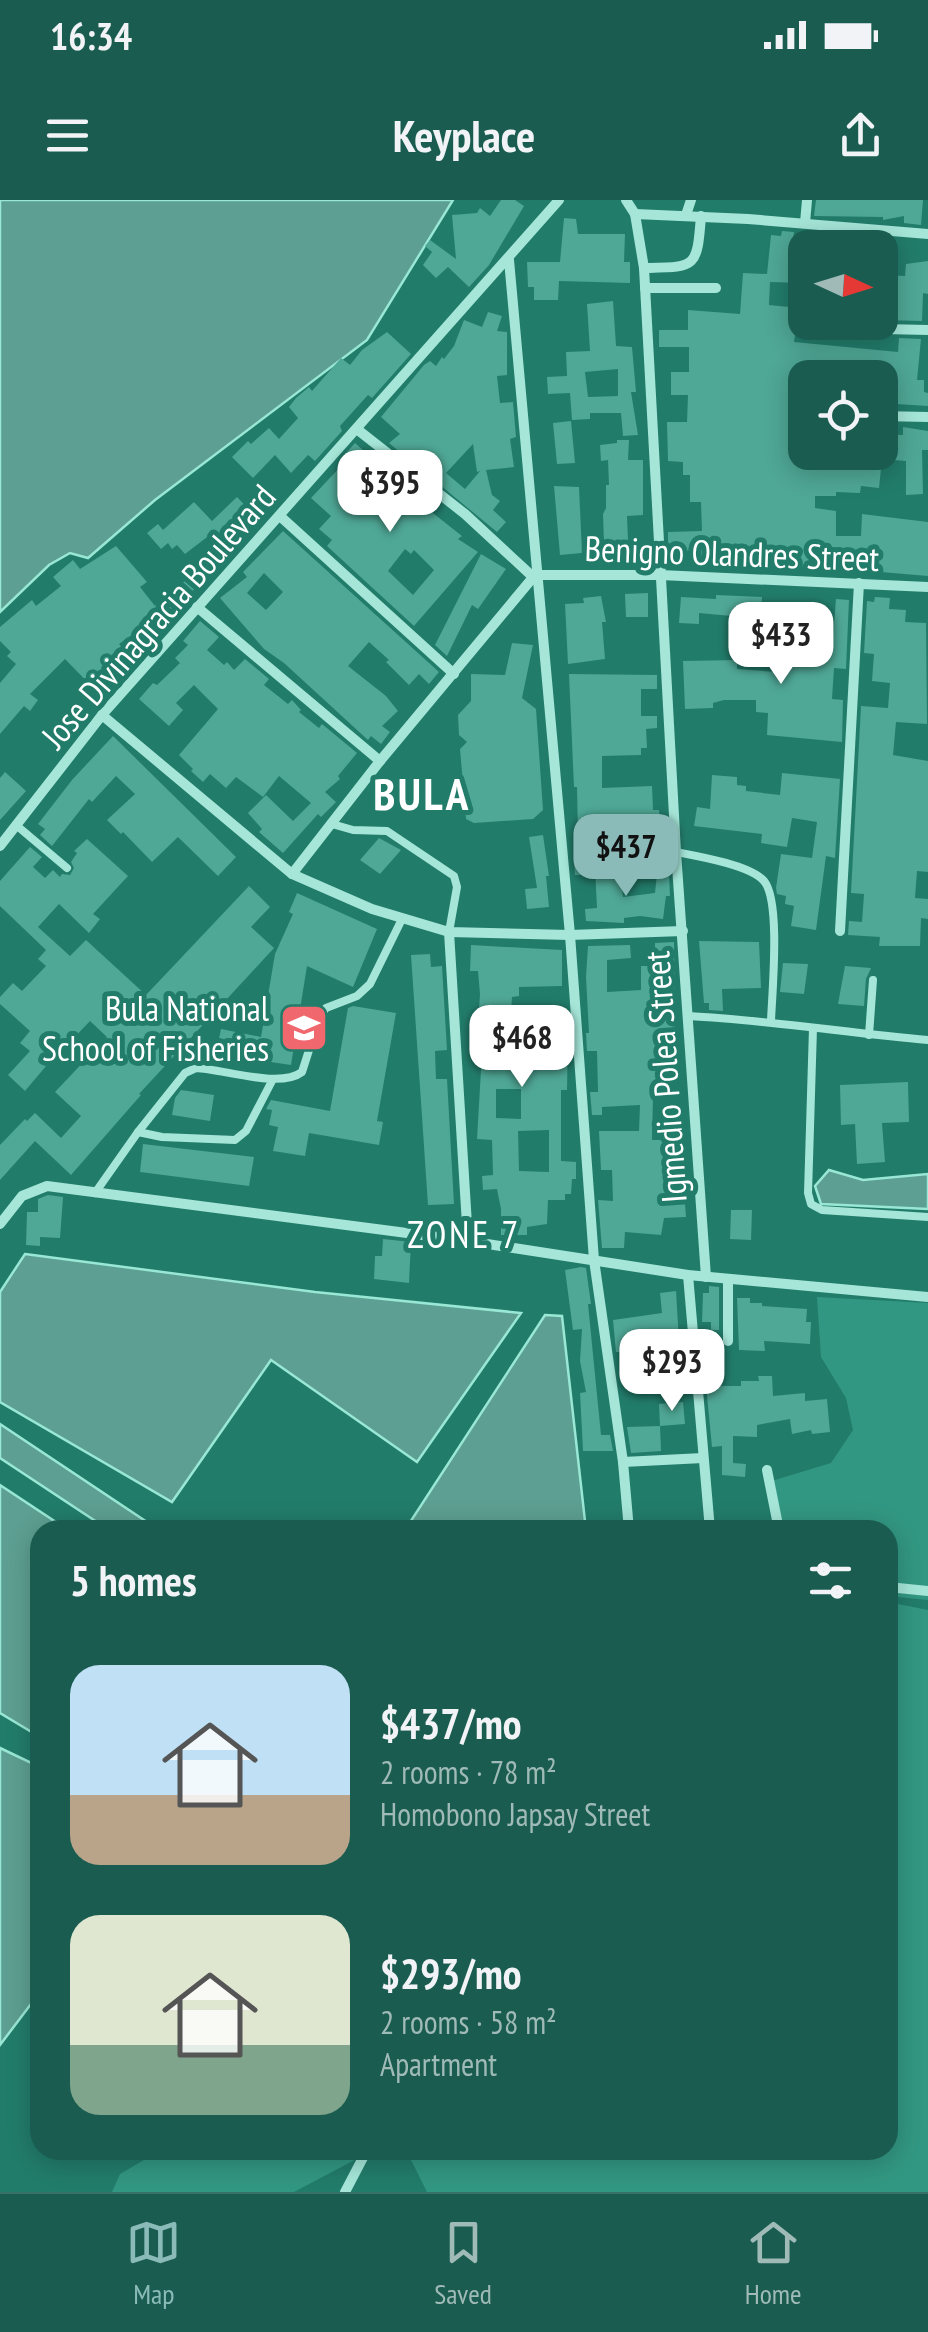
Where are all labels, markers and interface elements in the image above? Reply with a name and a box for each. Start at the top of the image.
text: 16:34 [50,11,132,60]
text: Keyplace [393,106,535,164]
icon: menu [40,108,95,163]
icon: share [833,108,888,163]
north arrow [788,230,898,340]
map controls [788,230,898,470]
button: locate [788,360,898,470]
pin: $395 [331,450,449,535]
text: $395 [359,461,421,503]
street label: Jose Divinagracia Boulevard [30,474,285,758]
street label: Benigno Olandres Street [584,525,880,581]
pin: $433 [722,602,840,687]
text: $433 [750,613,812,655]
district label: BULA [373,764,471,822]
pin: $437 [567,814,685,899]
text: $437 [595,825,657,867]
street label: Igmedio Polea Street [633,949,697,1204]
place label: Bula National School of Fisheries [42,985,269,1071]
school or university icon: Bula National School of Fisheries [278,1002,330,1054]
pin: $468 [463,1005,581,1090]
text: $468 [491,1016,553,1058]
district label: ZONE 7 [407,1209,521,1258]
pin: $293 [613,1329,731,1414]
text: $293 [641,1340,703,1382]
text: 5 homes [70,1553,197,1608]
icon: filters [803,1553,858,1608]
text: $437/mo [380,1696,522,1751]
icon: home [150,1705,270,1825]
text: 2 rooms · 78 m² [380,1751,557,1793]
text: Homobono Japsay Street [380,1793,650,1835]
text: $293/mo [380,1946,522,2001]
icon: home [150,1955,270,2075]
text: 2 rooms · 58 m² [380,2001,557,2043]
text: Apartment [380,2043,497,2085]
tab: Map [126,2215,181,2312]
tab: Saved [434,2215,492,2312]
tab: Home [745,2215,802,2312]

